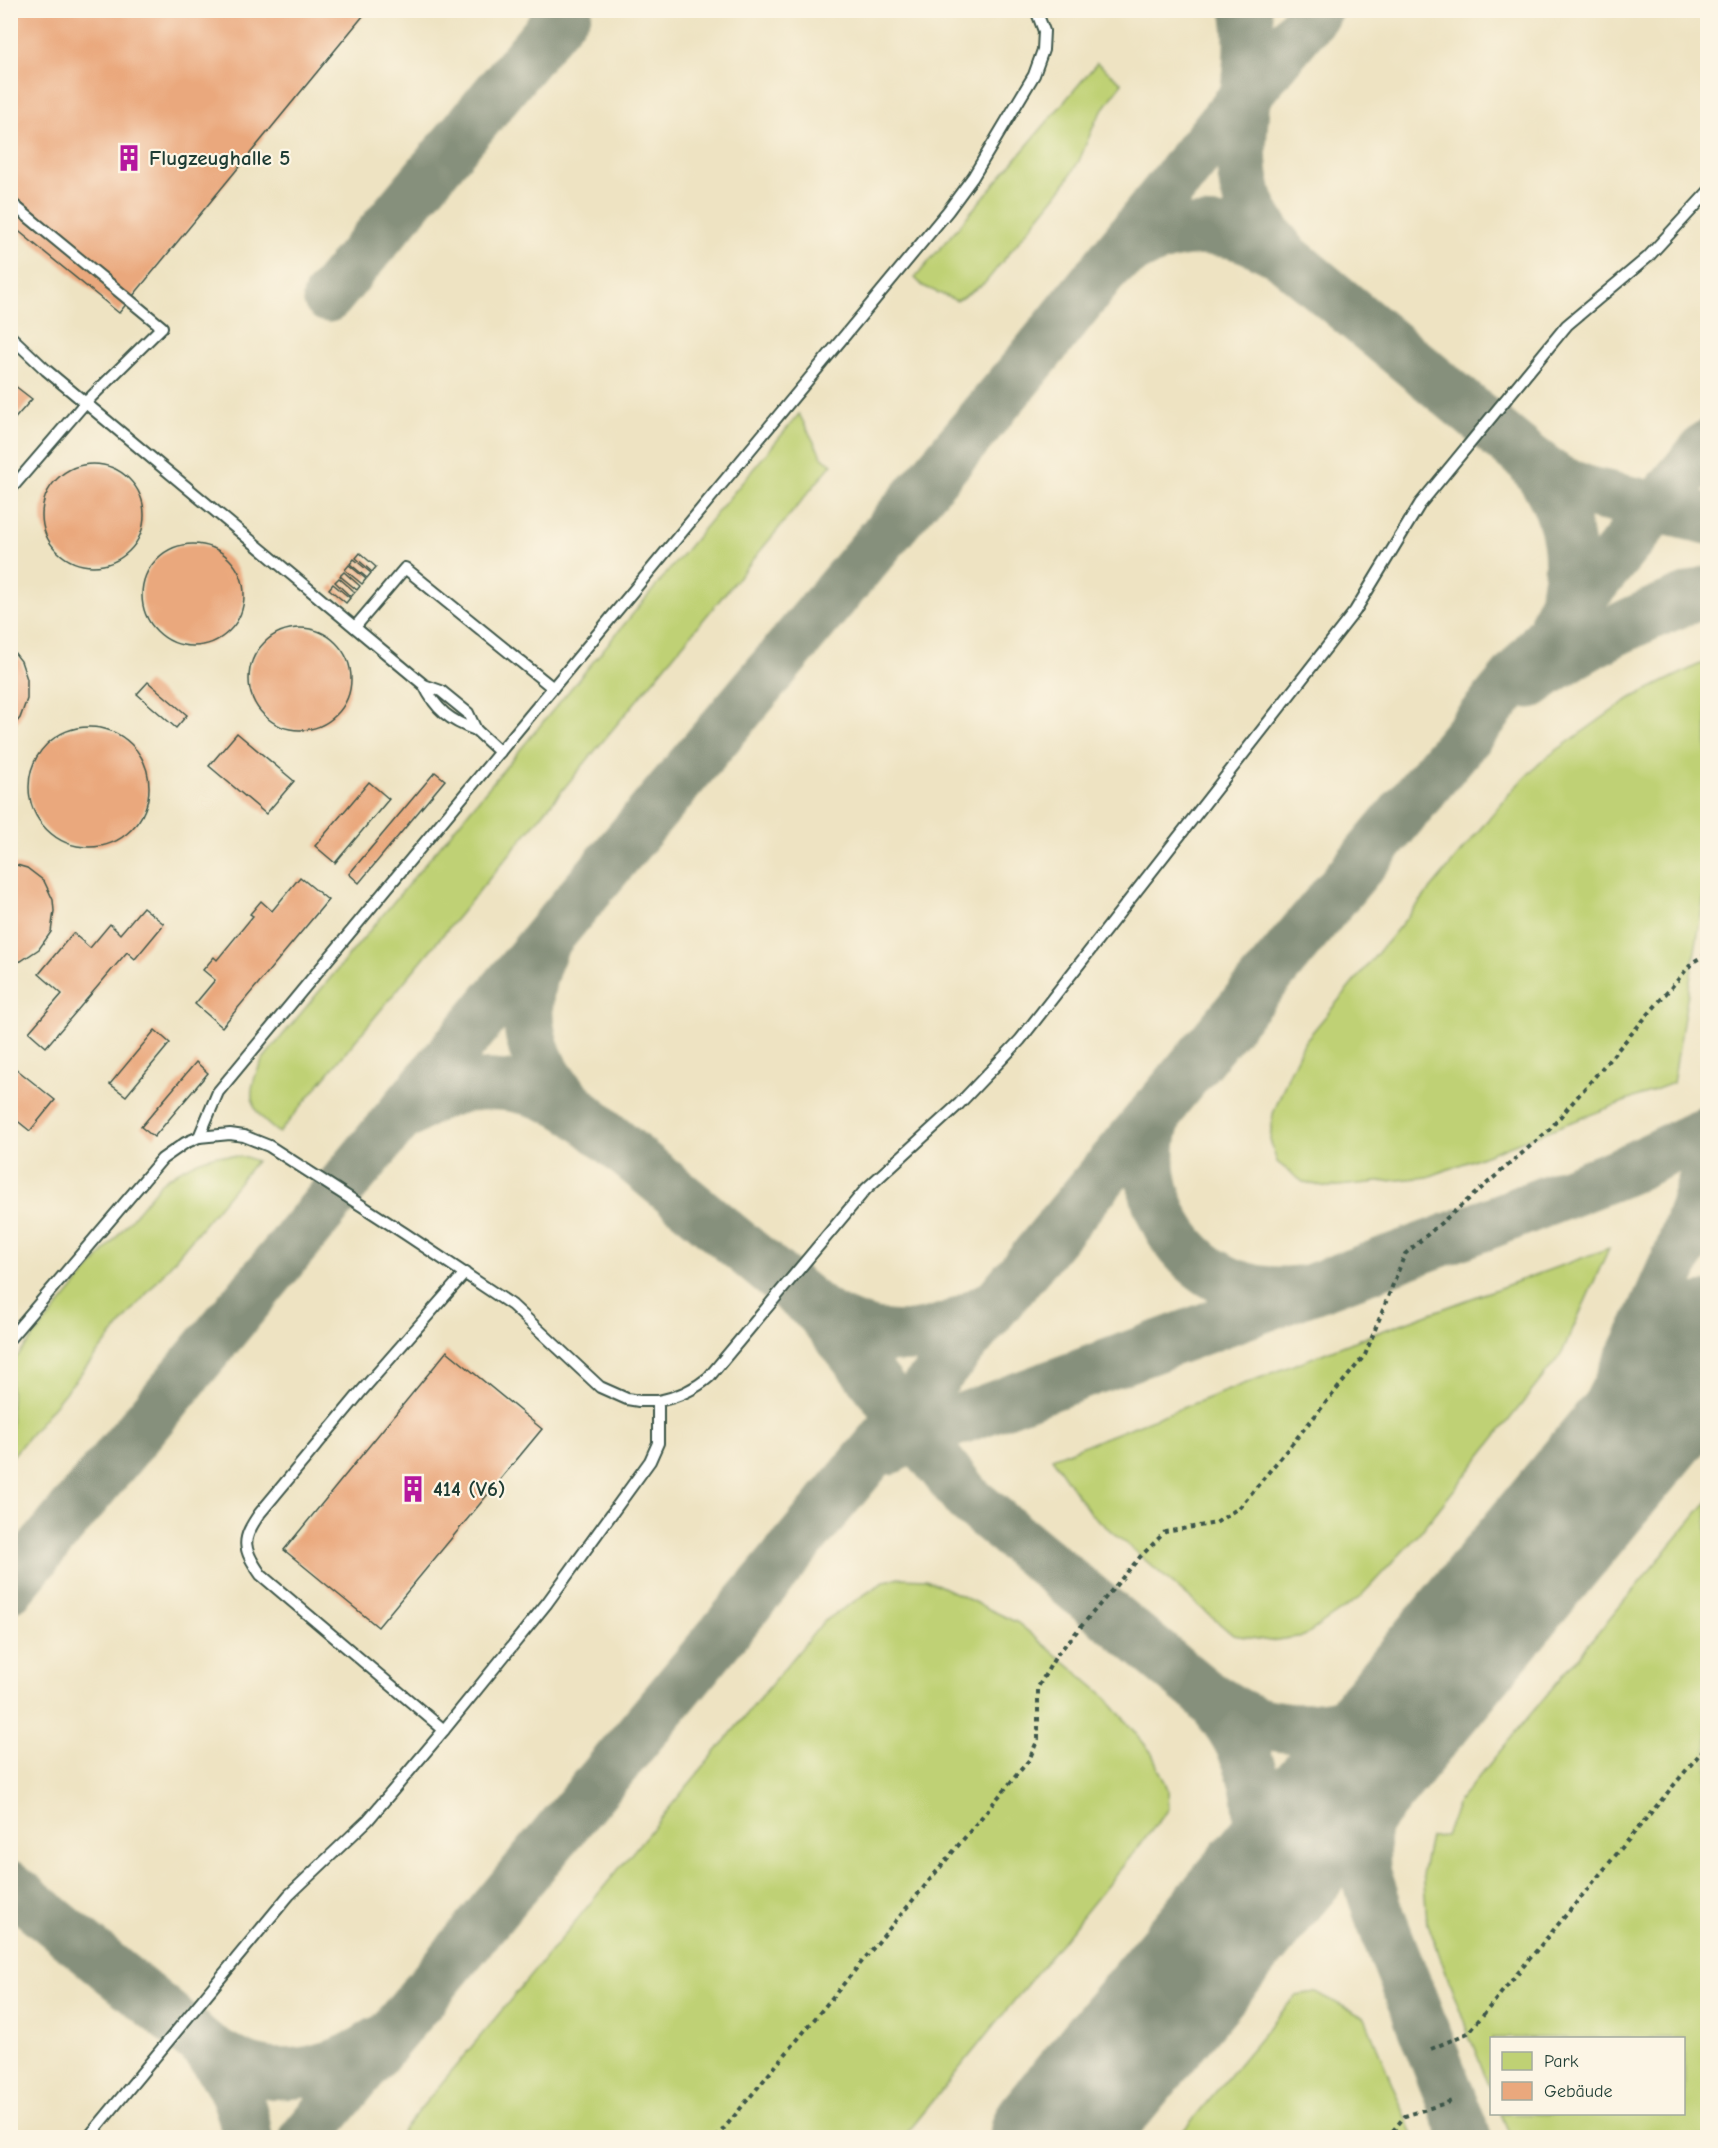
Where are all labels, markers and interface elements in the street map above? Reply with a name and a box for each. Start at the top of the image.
building icon: Flugzeughalle 5 [114,143,144,173]
place label: Flugzeughalle 5 [149,146,290,170]
building icon: 414 (V6) [398,1474,428,1504]
place label: 414 (V6) [433,1477,506,1501]
legend [1490,2037,1685,2115]
text: Park [1544,2051,1579,2072]
text: Gebäude [1544,2081,1613,2102]

